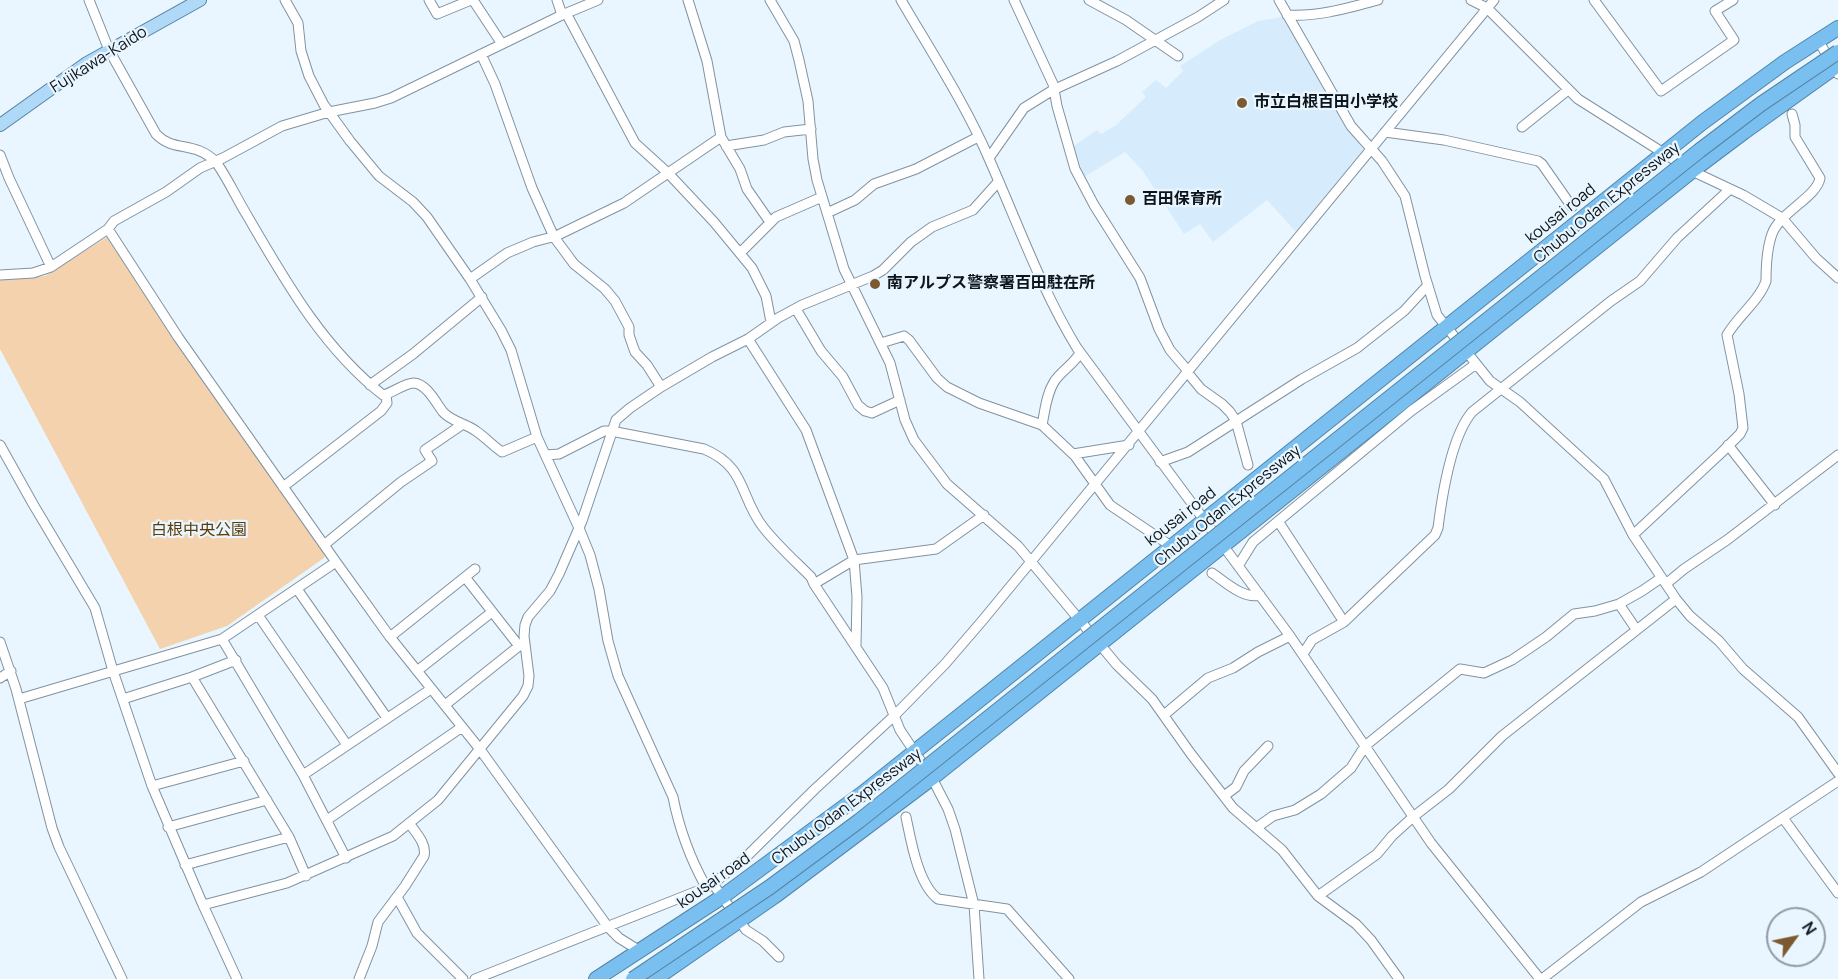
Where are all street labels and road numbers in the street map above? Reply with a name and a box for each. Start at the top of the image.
street label: Fujikawa-Kaido [47,23,151,97]
street label: Chubu Odan Expressway [1530,138,1684,268]
street label: kousai road [1522,180,1600,248]
street label: Chubu Odan Expressway [1151,441,1305,571]
street label: kousai road [1142,483,1220,551]
street label: Chubu Odan Expressway [768,744,926,870]
street label: kousai road [674,849,754,913]

